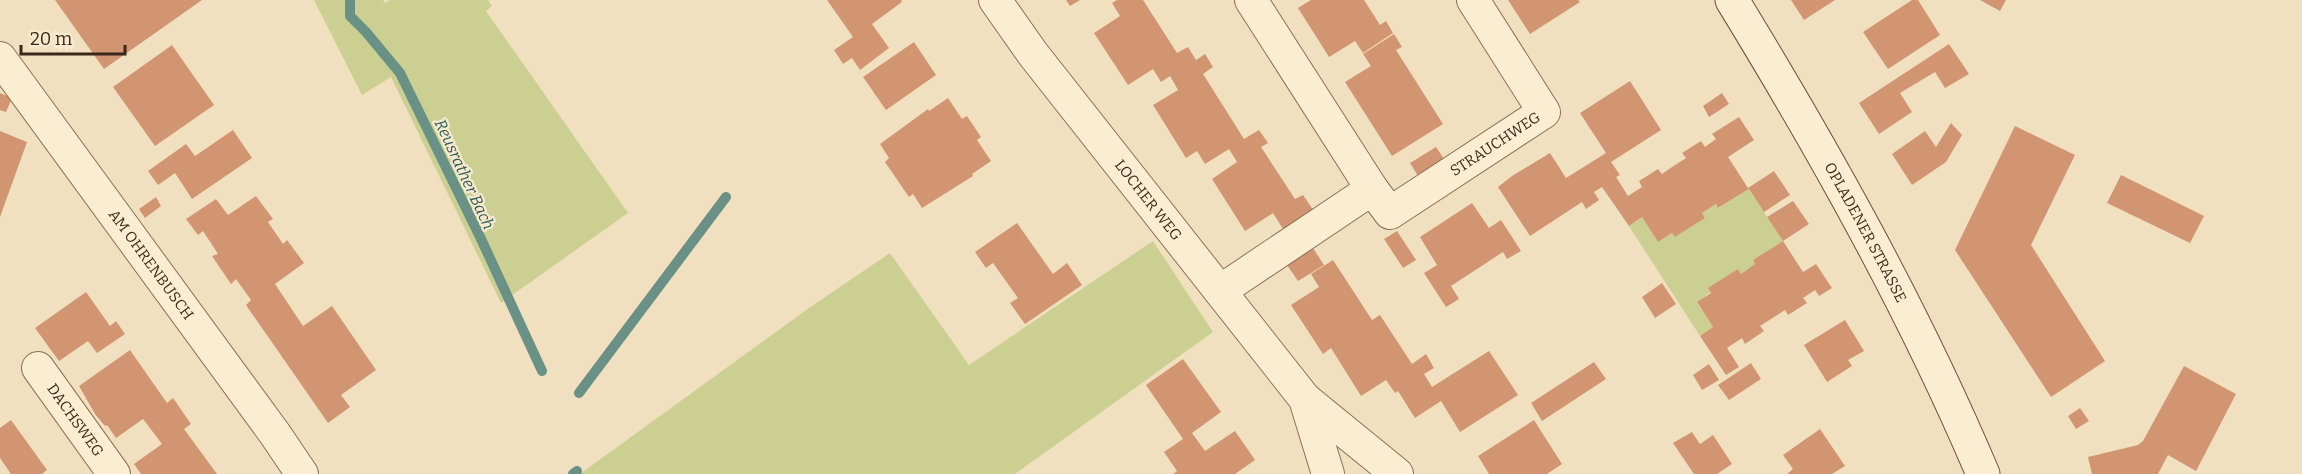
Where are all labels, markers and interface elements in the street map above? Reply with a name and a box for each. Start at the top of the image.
scale bar [21,18,124,56]
text: 20 m [30,28,72,50]
street label: STRAUCHWEG [1447,108,1544,180]
water label: Reusrather Bach [431,116,498,232]
street label: LOCHER WEG [1111,156,1185,244]
street label: OPLADENER STRASSE [1821,159,1910,305]
street label: AM OHRENBUSCH [105,206,198,323]
street label: DACHSWEG [43,380,107,460]

